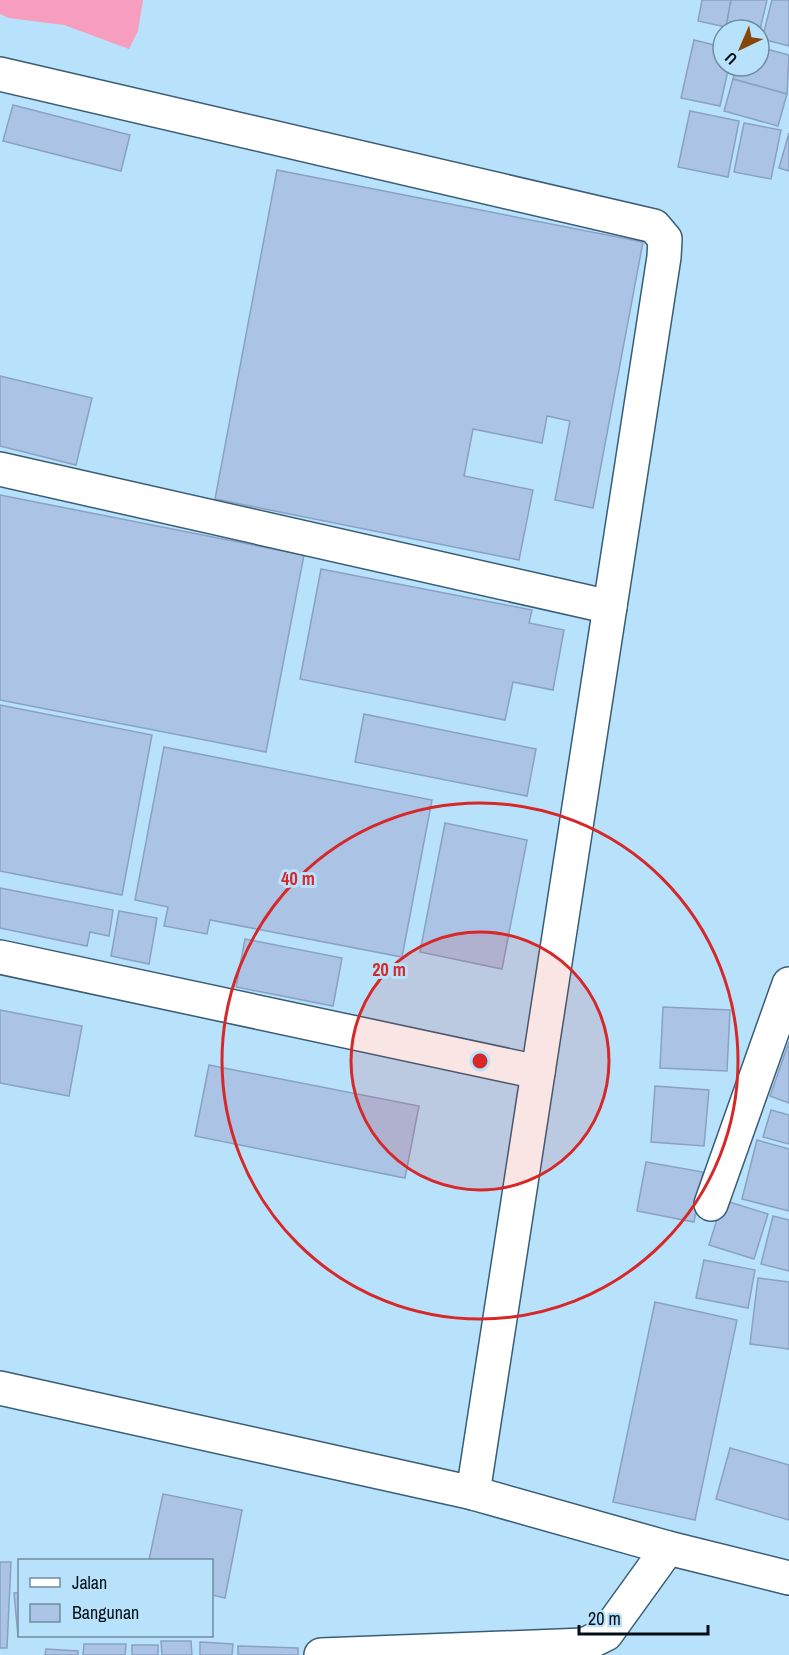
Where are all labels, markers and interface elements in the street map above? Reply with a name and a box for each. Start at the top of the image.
north arrow [711,18,771,78]
text: U [720,48,742,70]
text: 40 m [281,866,315,891]
text: 20 m [372,957,406,982]
centre of rings [470,1051,490,1071]
legend [18,1559,213,1637]
text: Jalan [72,1570,107,1595]
scale bar [579,1598,708,1636]
text: Bangunan [72,1600,139,1625]
text: 20 m [588,1606,621,1631]

